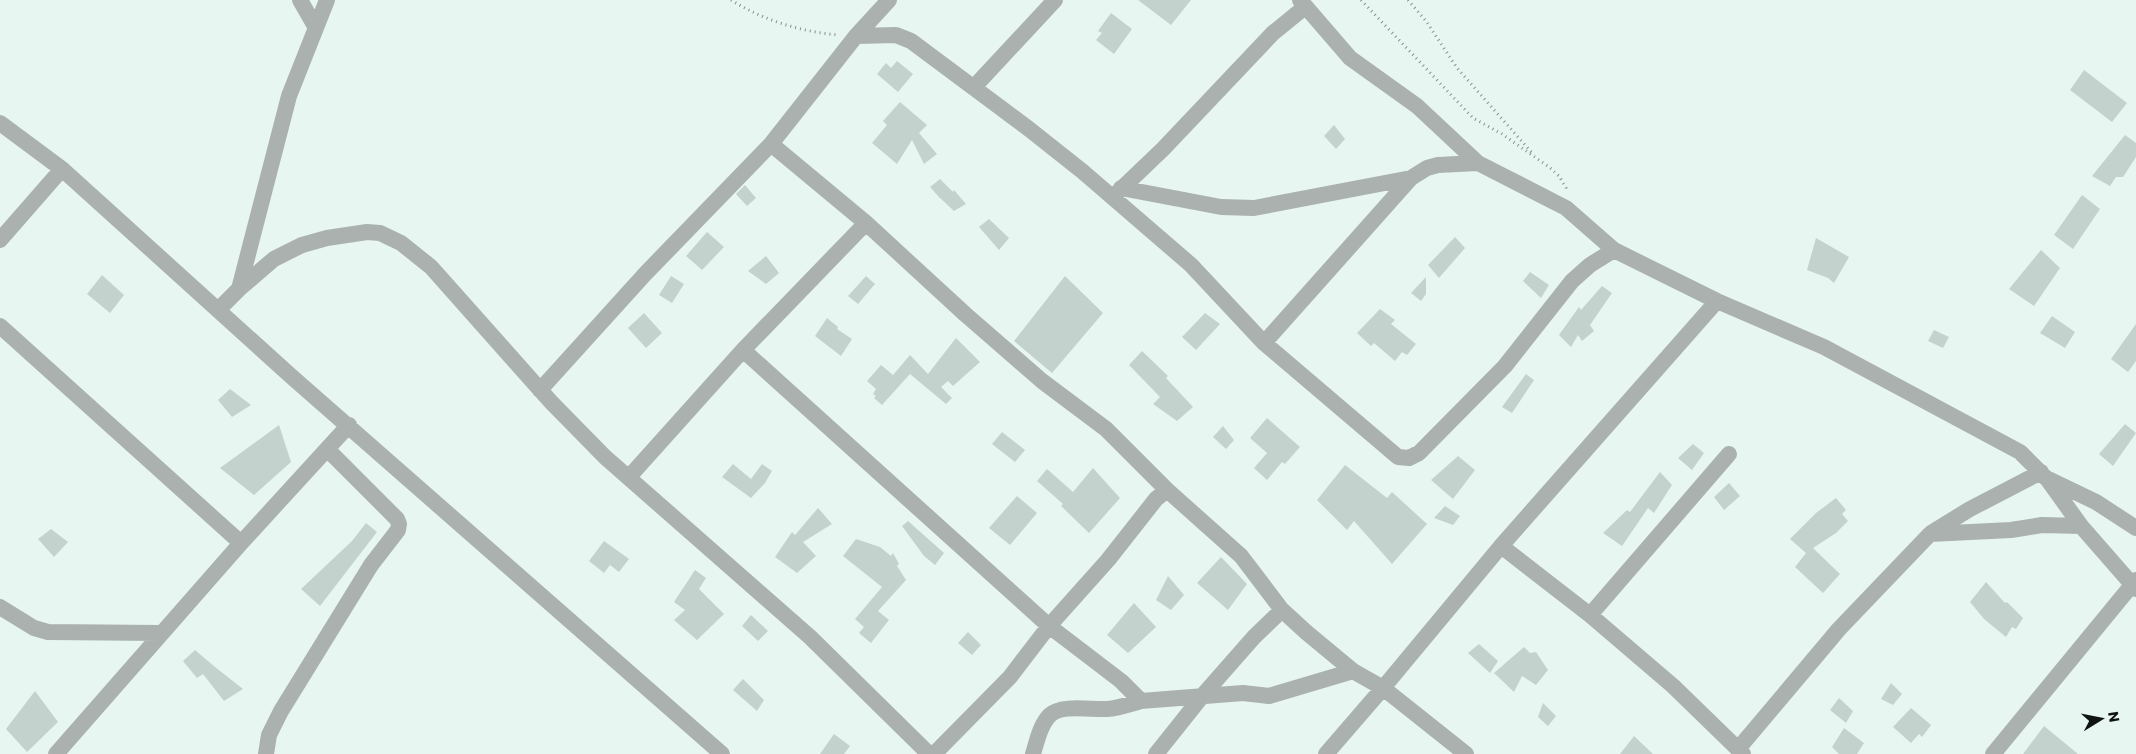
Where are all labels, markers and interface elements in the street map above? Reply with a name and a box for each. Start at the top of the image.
north arrow [2076,694,2126,744]
text: N [2103,710,2125,724]

